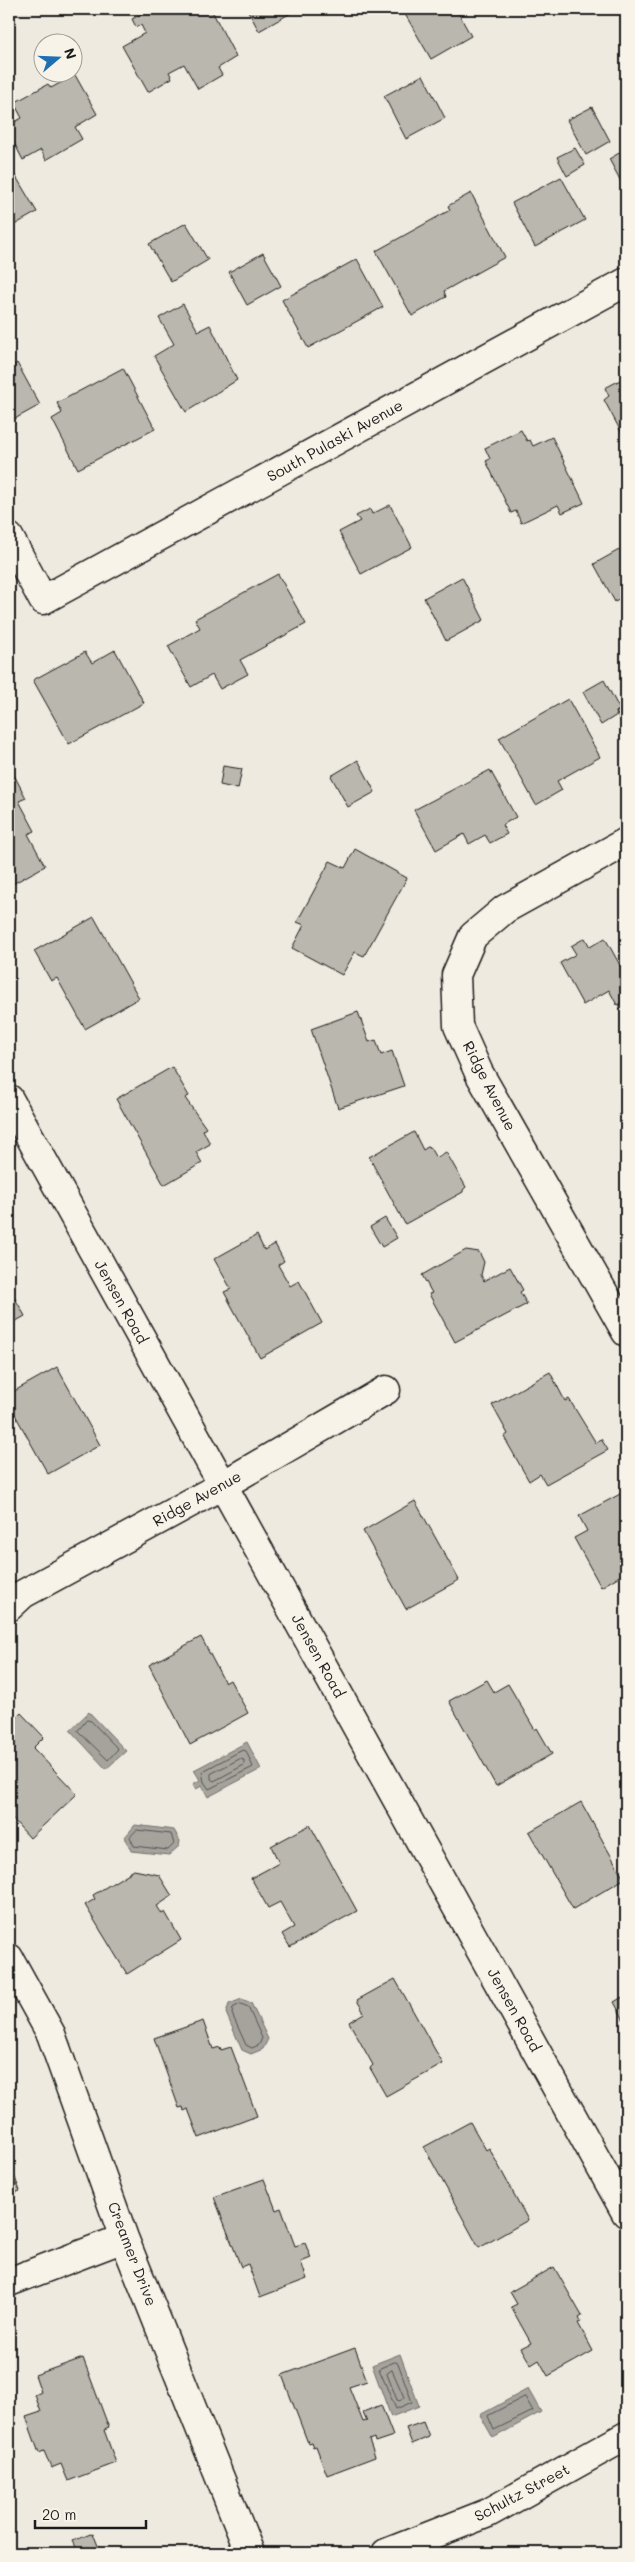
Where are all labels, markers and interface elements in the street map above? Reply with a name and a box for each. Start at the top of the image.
north arrow [32,32,82,82]
text: N [60,45,81,62]
street label: South Pulaski Avenue [263,394,406,486]
street label: Ridge Avenue [459,1037,521,1134]
street label: Jensen Road [91,1256,153,1347]
street label: Ridge Avenue [149,1466,244,1531]
street label: Jensen Road [288,1610,350,1701]
street label: Jensen Road [484,1964,546,2055]
street label: Creamer Drive [104,2199,162,2309]
street label: Schultz Street [470,2459,573,2526]
scale bar [35,2497,146,2529]
text: 20 m [42,2504,76,2524]

